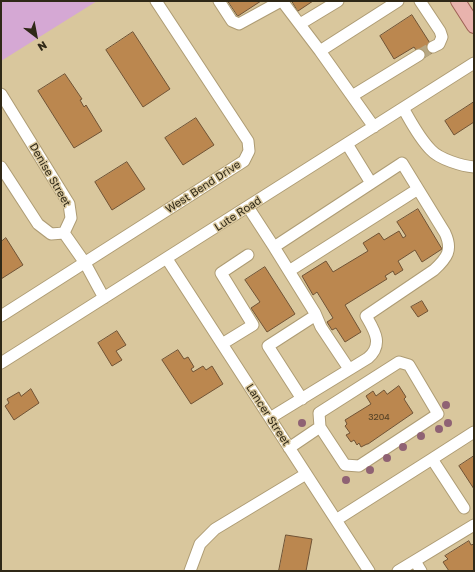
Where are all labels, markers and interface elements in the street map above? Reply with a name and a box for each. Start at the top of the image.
north arrow [16,16,56,56]
text: N [36,39,50,54]
street label: Denise Street [26,141,74,209]
street label: West Bend Drive [163,158,243,216]
street label: Lute Road [212,194,264,234]
street label: Lancer Street [243,381,293,449]
house number: 3204 [368,412,390,422]

